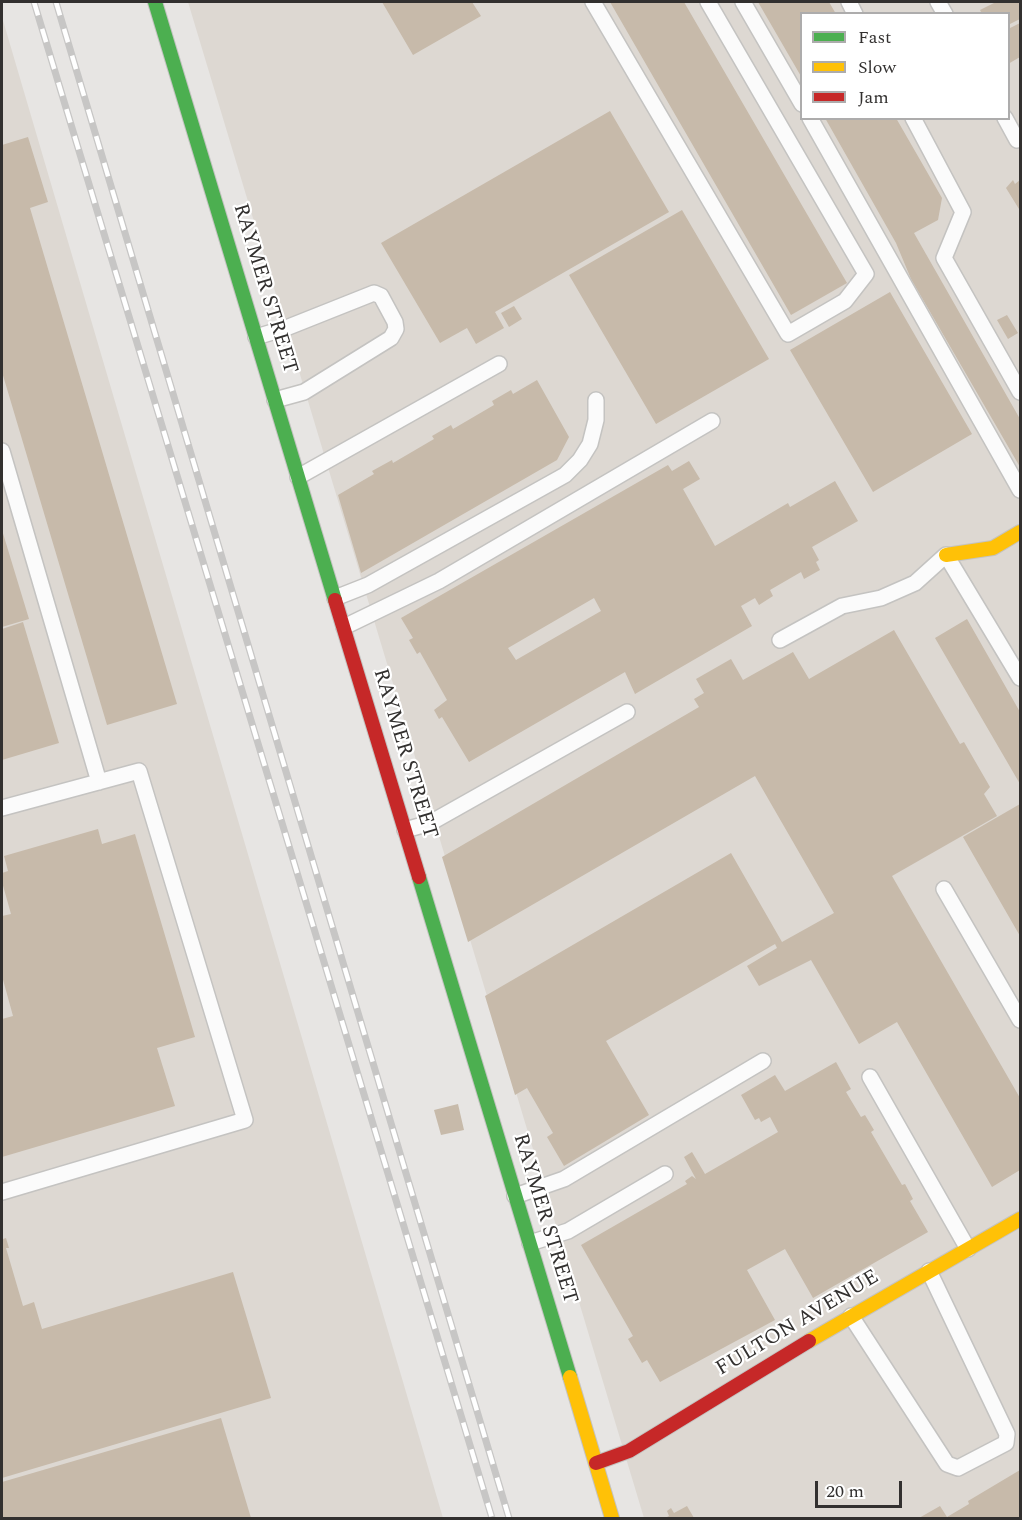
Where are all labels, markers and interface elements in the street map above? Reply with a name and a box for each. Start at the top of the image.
legend [800,12,1010,120]
text: Fast [858,24,891,51]
text: Slow [858,54,896,81]
text: Jam [858,84,889,111]
street label: RAYMER STREET [226,201,302,377]
street label: RAYMER STREET [366,666,442,842]
street label: RAYMER STREET [506,1131,582,1307]
street label: FULTON AVENUE [712,1265,884,1383]
scale bar [818,1469,905,1507]
text: 20 m [826,1478,864,1505]

